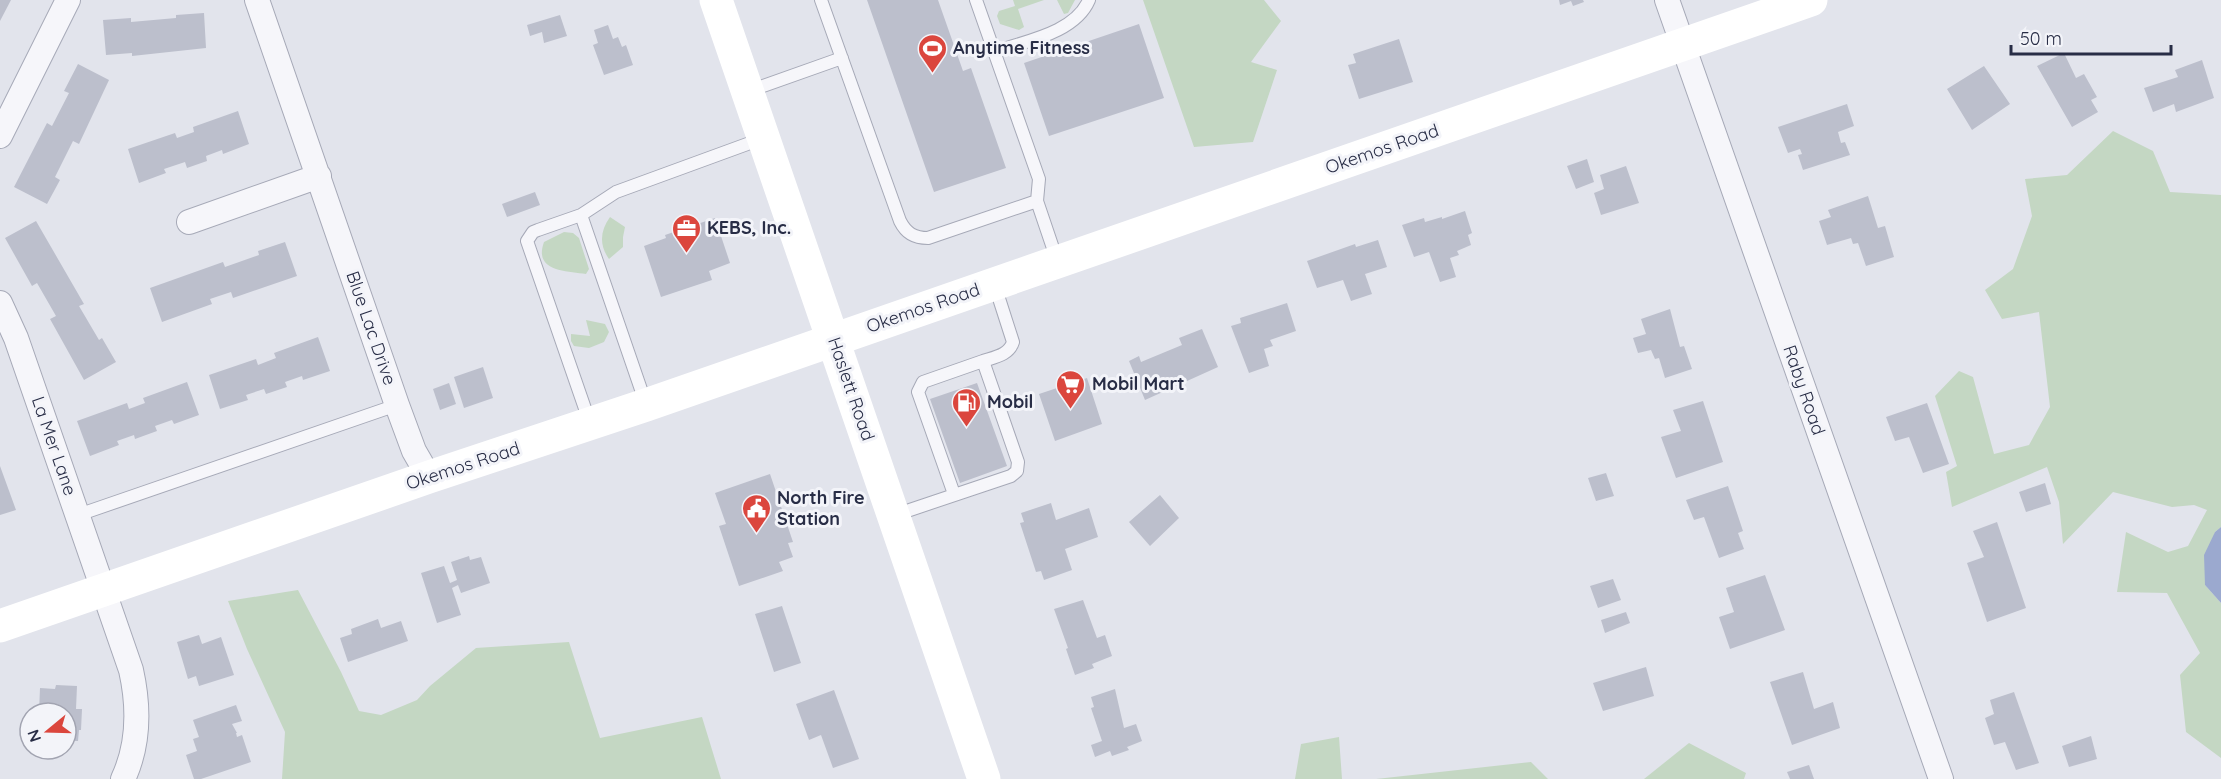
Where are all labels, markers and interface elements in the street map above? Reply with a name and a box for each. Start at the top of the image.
scale bar [2011,18,2172,56]
text: 50 m [2020,27,2062,50]
sports icon: Anytime Fitness [916,32,948,74]
place label: Anytime Fitness [953,36,1090,59]
street label: Okemos Road [1322,118,1442,179]
office icon: KEBS, Inc. [670,212,702,254]
place label: KEBS, Inc. [707,216,791,239]
street label: Blue Lac Drive [341,268,402,388]
street label: Okemos Road [863,277,983,338]
street label: Haslett Road [823,334,880,444]
street label: Raby Road [1778,342,1831,438]
supermarket icon: Mobil Mart [1055,368,1087,410]
place label: Mobil Mart [1092,372,1185,395]
fuel station icon: Mobil [950,386,982,428]
place label: Mobil [987,390,1033,413]
street label: La Mer Lane [27,393,82,498]
street label: Okemos Road [403,436,523,495]
place label: North Fire Station [777,486,865,530]
public building icon: North Fire Station [740,492,772,534]
north arrow [18,701,78,761]
text: N [22,727,45,745]

